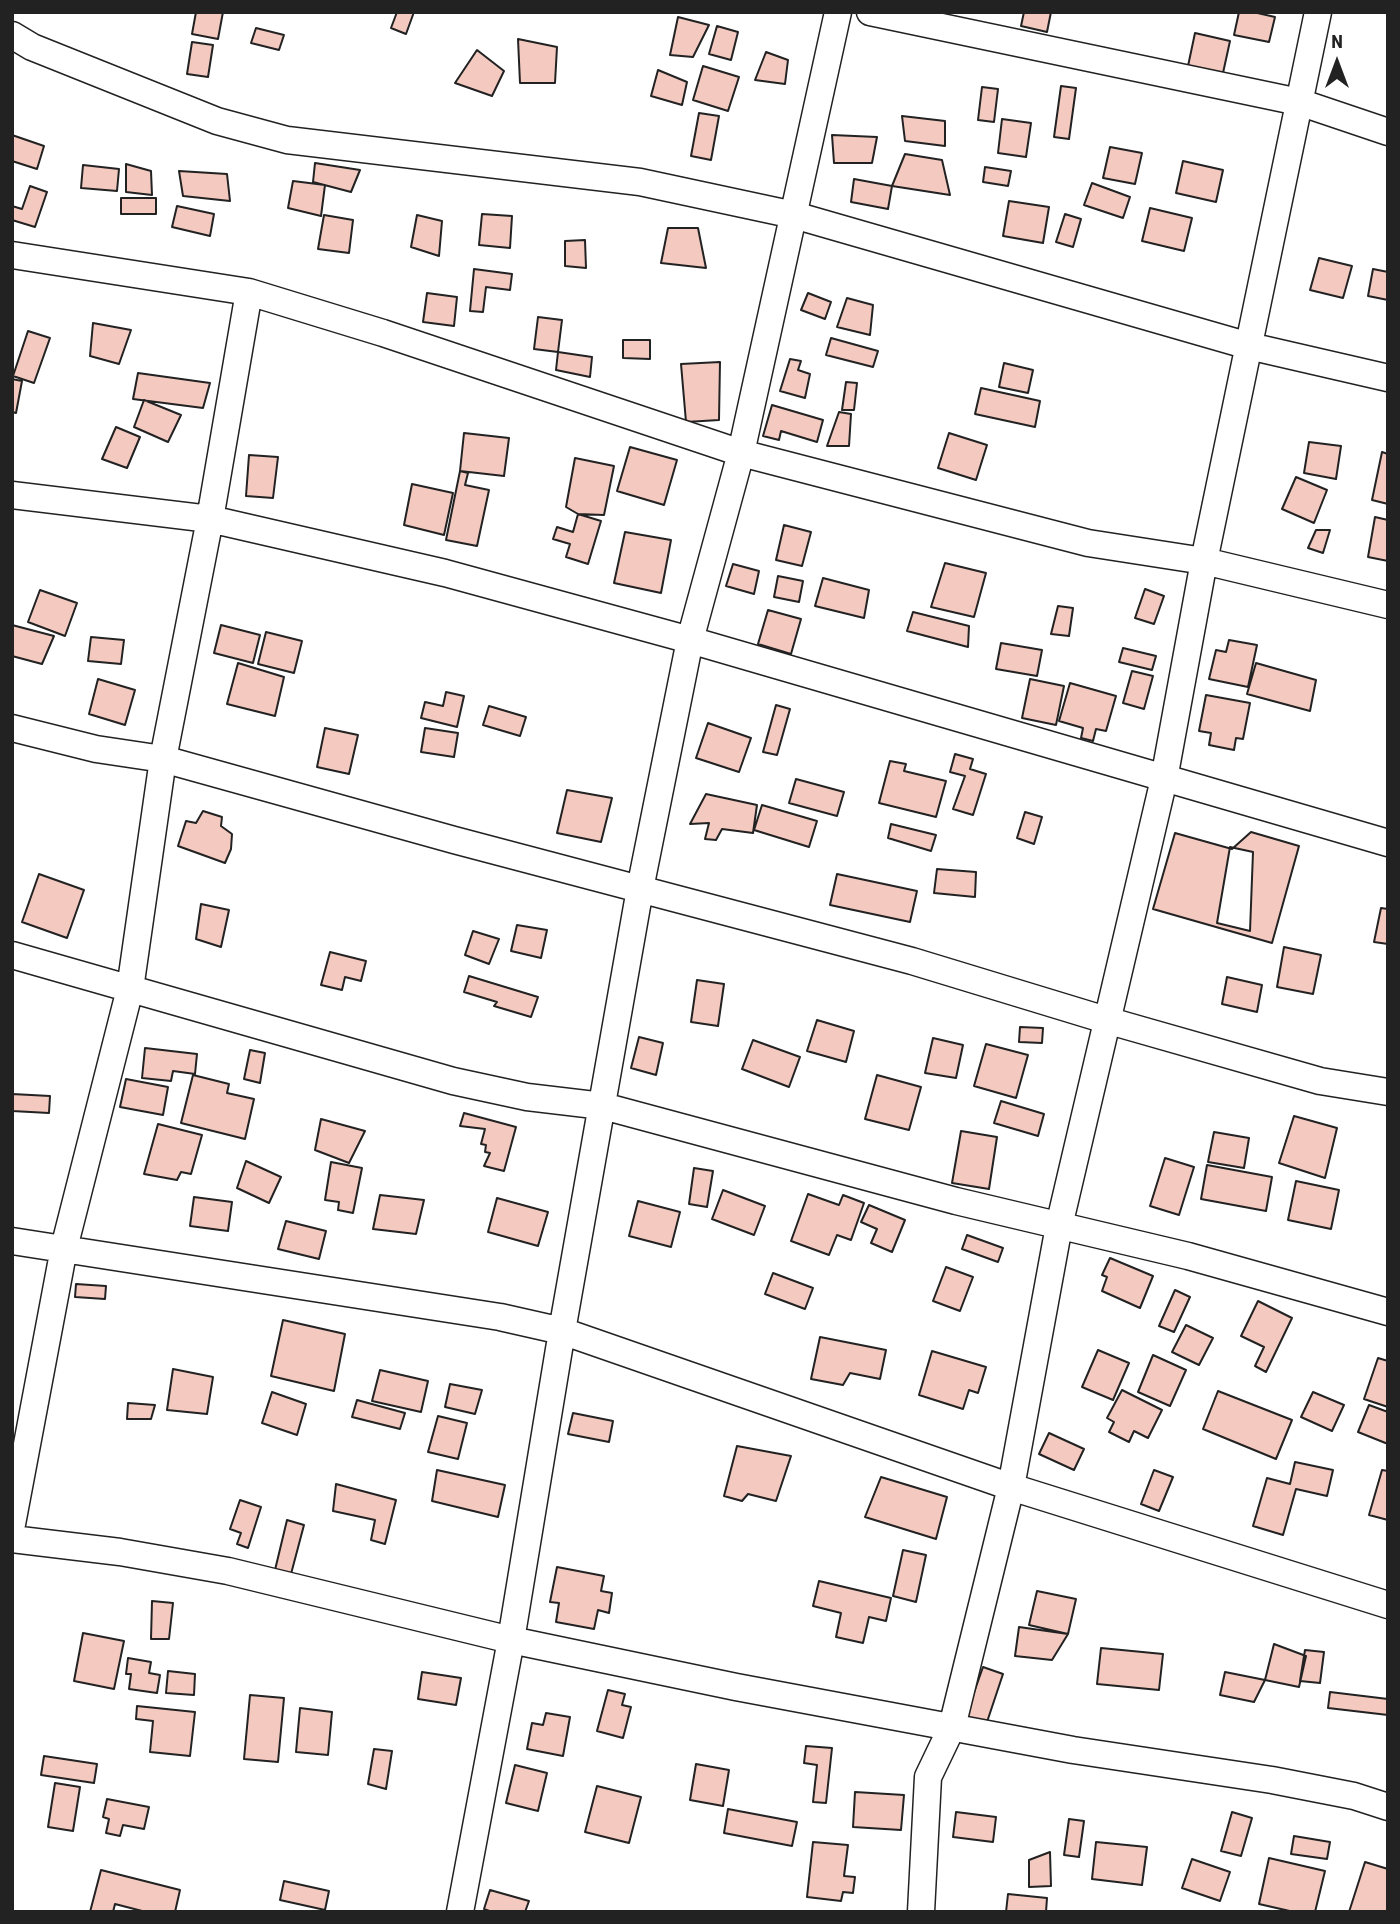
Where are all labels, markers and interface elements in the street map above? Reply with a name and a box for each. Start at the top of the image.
north arrow [1302,28,1372,98]
text: N [1331,30,1343,53]

